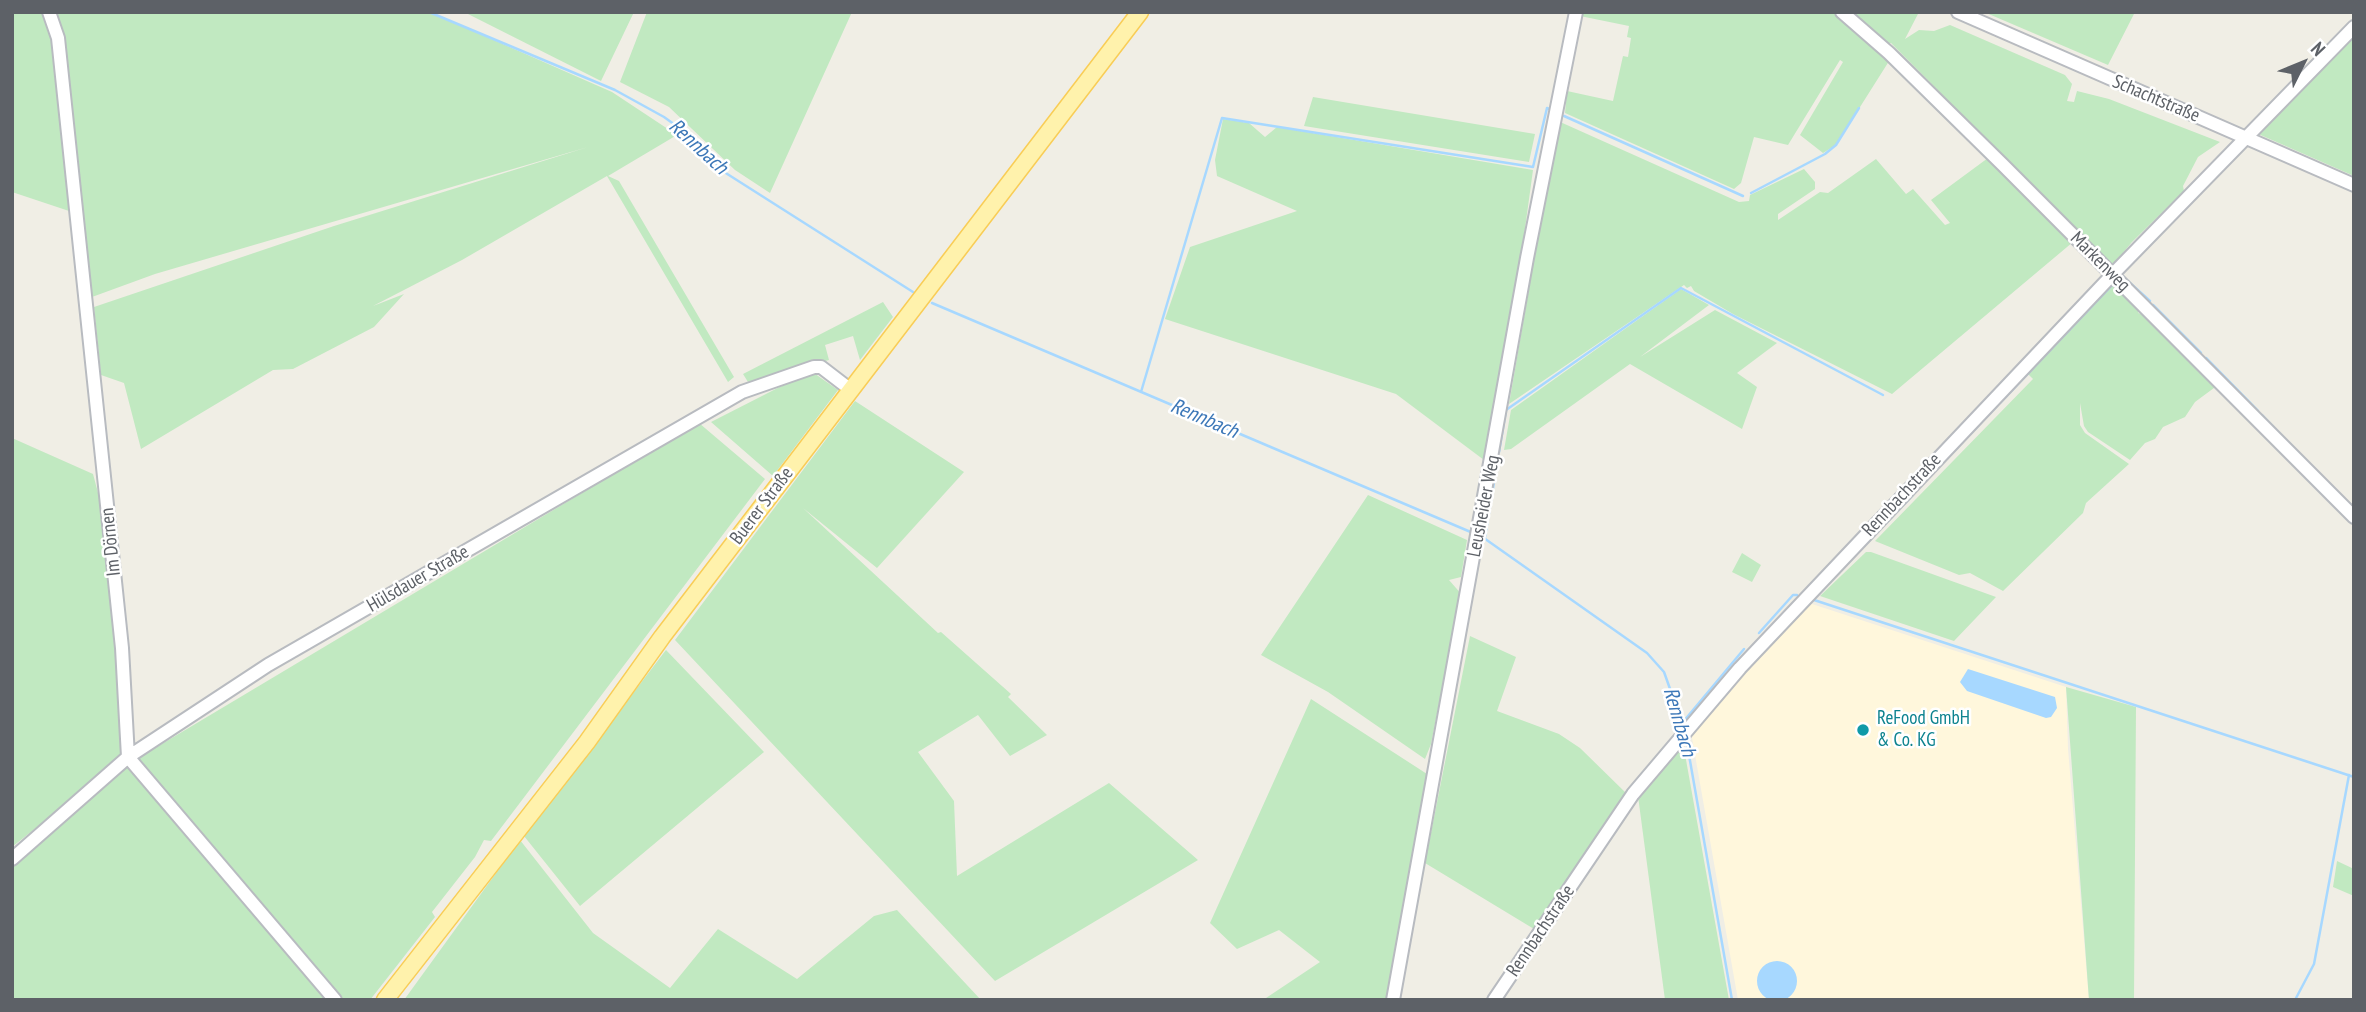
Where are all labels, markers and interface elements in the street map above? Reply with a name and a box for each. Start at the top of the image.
north arrow [2268,28,2338,98]
text: N [2306,37,2331,61]
street label: Schachtstraße [2109,70,2203,128]
water label: Rennbach [663,114,733,180]
street label: Markenweg [2065,227,2135,297]
water label: Rennbach [1167,394,1241,444]
street label: Rennbachstraße [1858,449,1946,541]
street label: Leusheider Weg [1463,453,1505,559]
street label: Buerer Straße [726,463,798,549]
street label: Im Dörnen [96,507,126,577]
street label: Hülsdauer Straße [363,541,473,617]
water label: Rennbach [1657,685,1701,759]
place label: ReFood GmbH & Co. KG [1877,708,1970,752]
marker: ReFood GmbH & Co. KG [1855,722,1871,738]
street label: Rennbachstraße [1502,881,1580,981]

